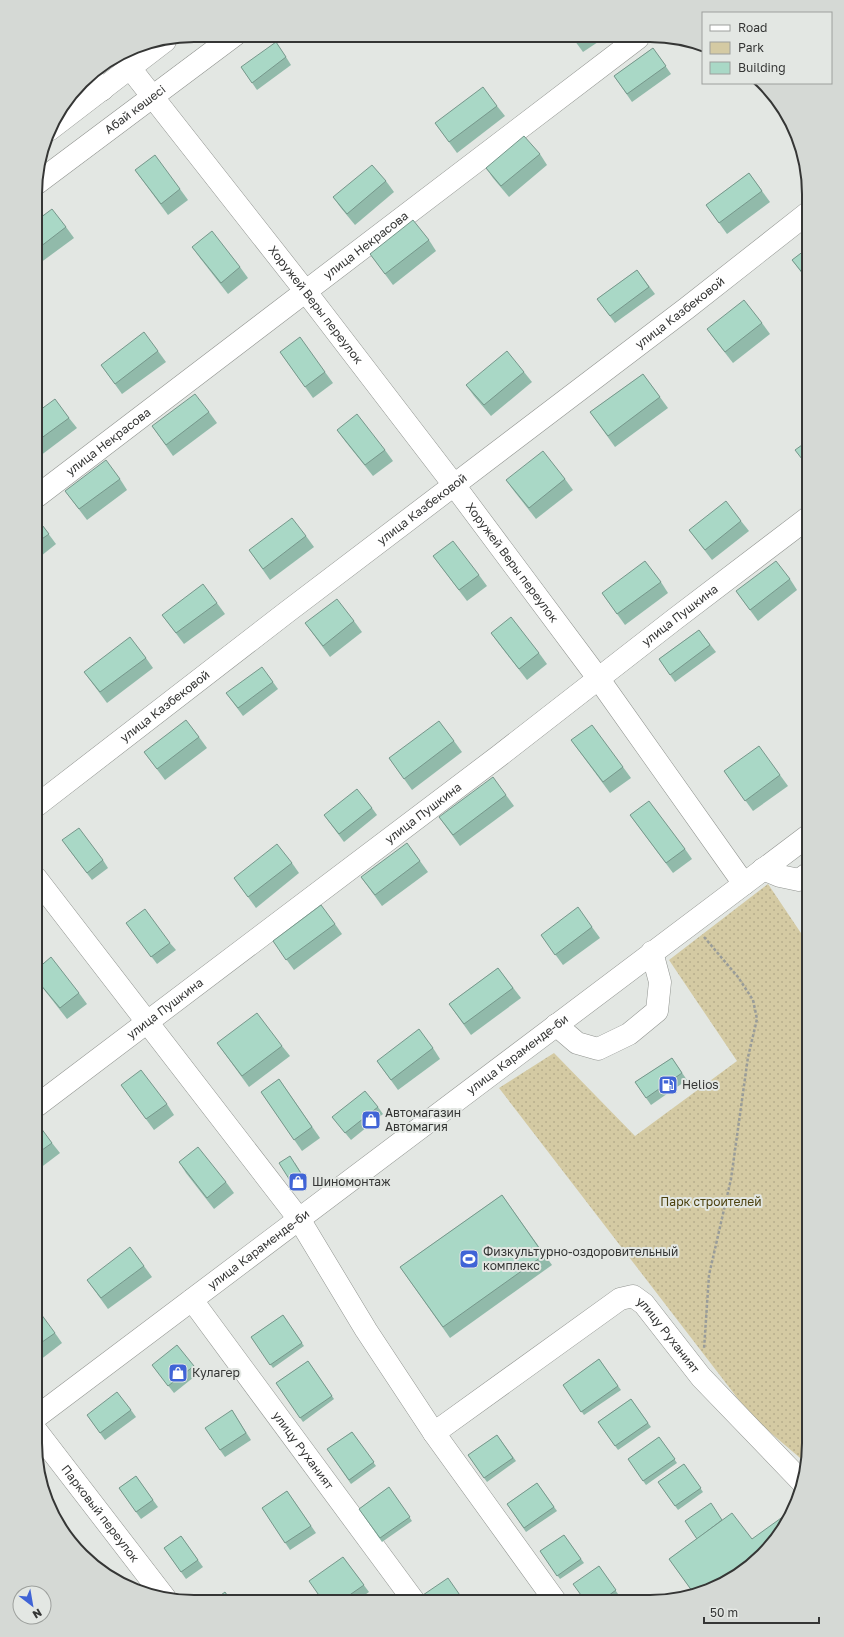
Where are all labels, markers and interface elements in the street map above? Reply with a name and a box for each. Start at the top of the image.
legend [702,12,832,84]
text: Road [738,20,767,35]
text: Park [738,40,764,55]
text: Building [738,60,786,75]
street label: Абай көшесі [101,82,168,137]
street label: улица Некрасова [320,208,411,282]
street label: Хоружей Веры переулок [265,242,367,367]
street label: улица Казбековой [632,273,727,352]
street label: улица Некрасова [63,404,153,479]
street label: улица Казбековой [374,470,470,548]
street label: Хоружей Веры переулок [463,500,562,625]
street label: улица Пушкина [639,581,721,649]
street label: улица Казбековой [117,667,212,745]
street label: улица Пушкина [382,779,464,847]
street label: улица Пушкина [123,975,206,1042]
street label: улица Караменде-би [463,1011,571,1097]
fuel station icon: Helios [657,1074,679,1096]
place label: Helios [682,1077,719,1092]
place label: Автомагазин Автомагия [385,1105,461,1134]
shop icon: Автомагазин Автомагия [360,1109,382,1131]
shop icon: Шиномонтаж [287,1171,309,1193]
place label: Шиномонтаж [312,1174,391,1189]
park label: Парк строителей [660,1194,762,1209]
street label: улица Караменде-би [204,1206,312,1292]
place label: Физкультурно-оздоровительный комплекс [483,1244,678,1273]
sports icon: Физкультурно-оздоровительный комплекс [458,1248,480,1270]
street label: улицу Руханият [634,1293,703,1376]
shop icon: Кулагер [167,1362,189,1384]
place label: Кулагер [192,1365,240,1380]
street label: улицу Руханият [270,1408,337,1492]
street label: Парковый переулок [58,1462,143,1565]
north arrow [12,1585,52,1625]
scale bar [704,1599,819,1625]
text: 50 m [710,1605,738,1620]
text: N [30,1606,44,1622]

